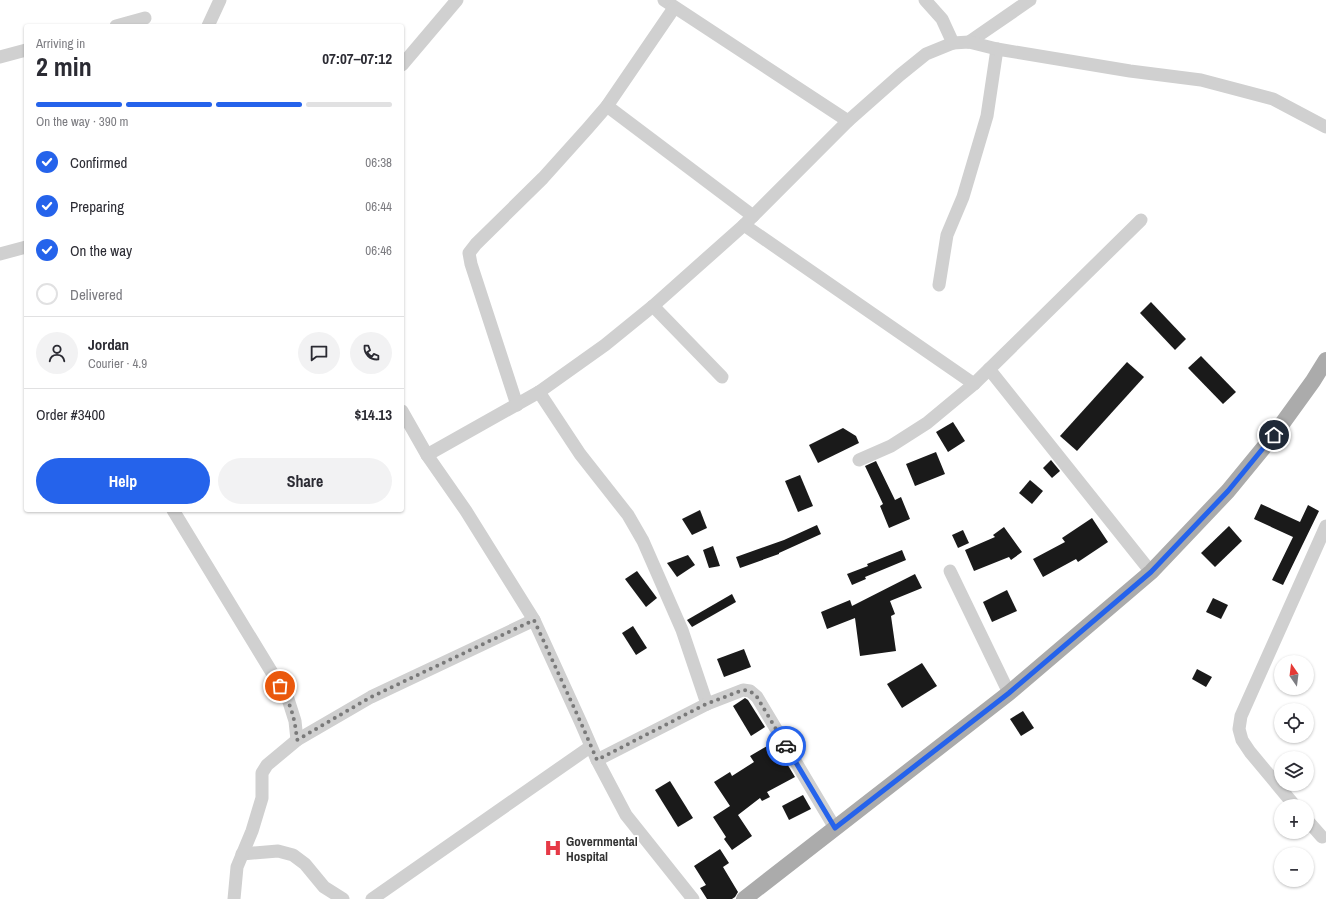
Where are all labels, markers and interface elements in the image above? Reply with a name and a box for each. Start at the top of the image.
text: Arriving in [36,35,85,52]
text: 07:07–07:12 [322,48,392,69]
text: 2 min [36,49,92,84]
text: On the way · 390 m [36,113,128,130]
icon: check [36,151,58,173]
text: Confirmed [70,152,127,173]
text: 06:38 [365,154,392,171]
icon: check [36,195,58,217]
text: Preparing [70,196,124,217]
text: 06:44 [365,198,392,215]
icon: check [36,239,58,261]
text: On the way [70,240,132,261]
text: 06:46 [365,242,392,259]
text: Delivered [70,284,123,305]
button: person [36,332,78,374]
button: chat [298,332,340,374]
button: phone [350,332,392,374]
text: Jordan [88,334,129,355]
text: Courier · 4.9 [88,355,147,372]
text: Order #3400 [36,404,105,425]
text: $14.13 [354,404,392,425]
pin [1257,418,1291,452]
icon: home [1263,424,1285,446]
button: Help [36,458,210,504]
button: Share [218,458,392,504]
north arrow [1274,655,1314,695]
map controls [1274,655,1314,887]
pin [263,669,297,703]
icon: bag [269,675,291,697]
button: locate [1274,703,1314,743]
courier [766,726,806,766]
icon: car [775,735,797,757]
button: layers [1274,751,1314,791]
button: + [1274,799,1314,839]
place label: Governmental Hospital [566,833,638,865]
hospital icon: Governmental Hospital [543,838,563,858]
button: − [1274,847,1314,887]

